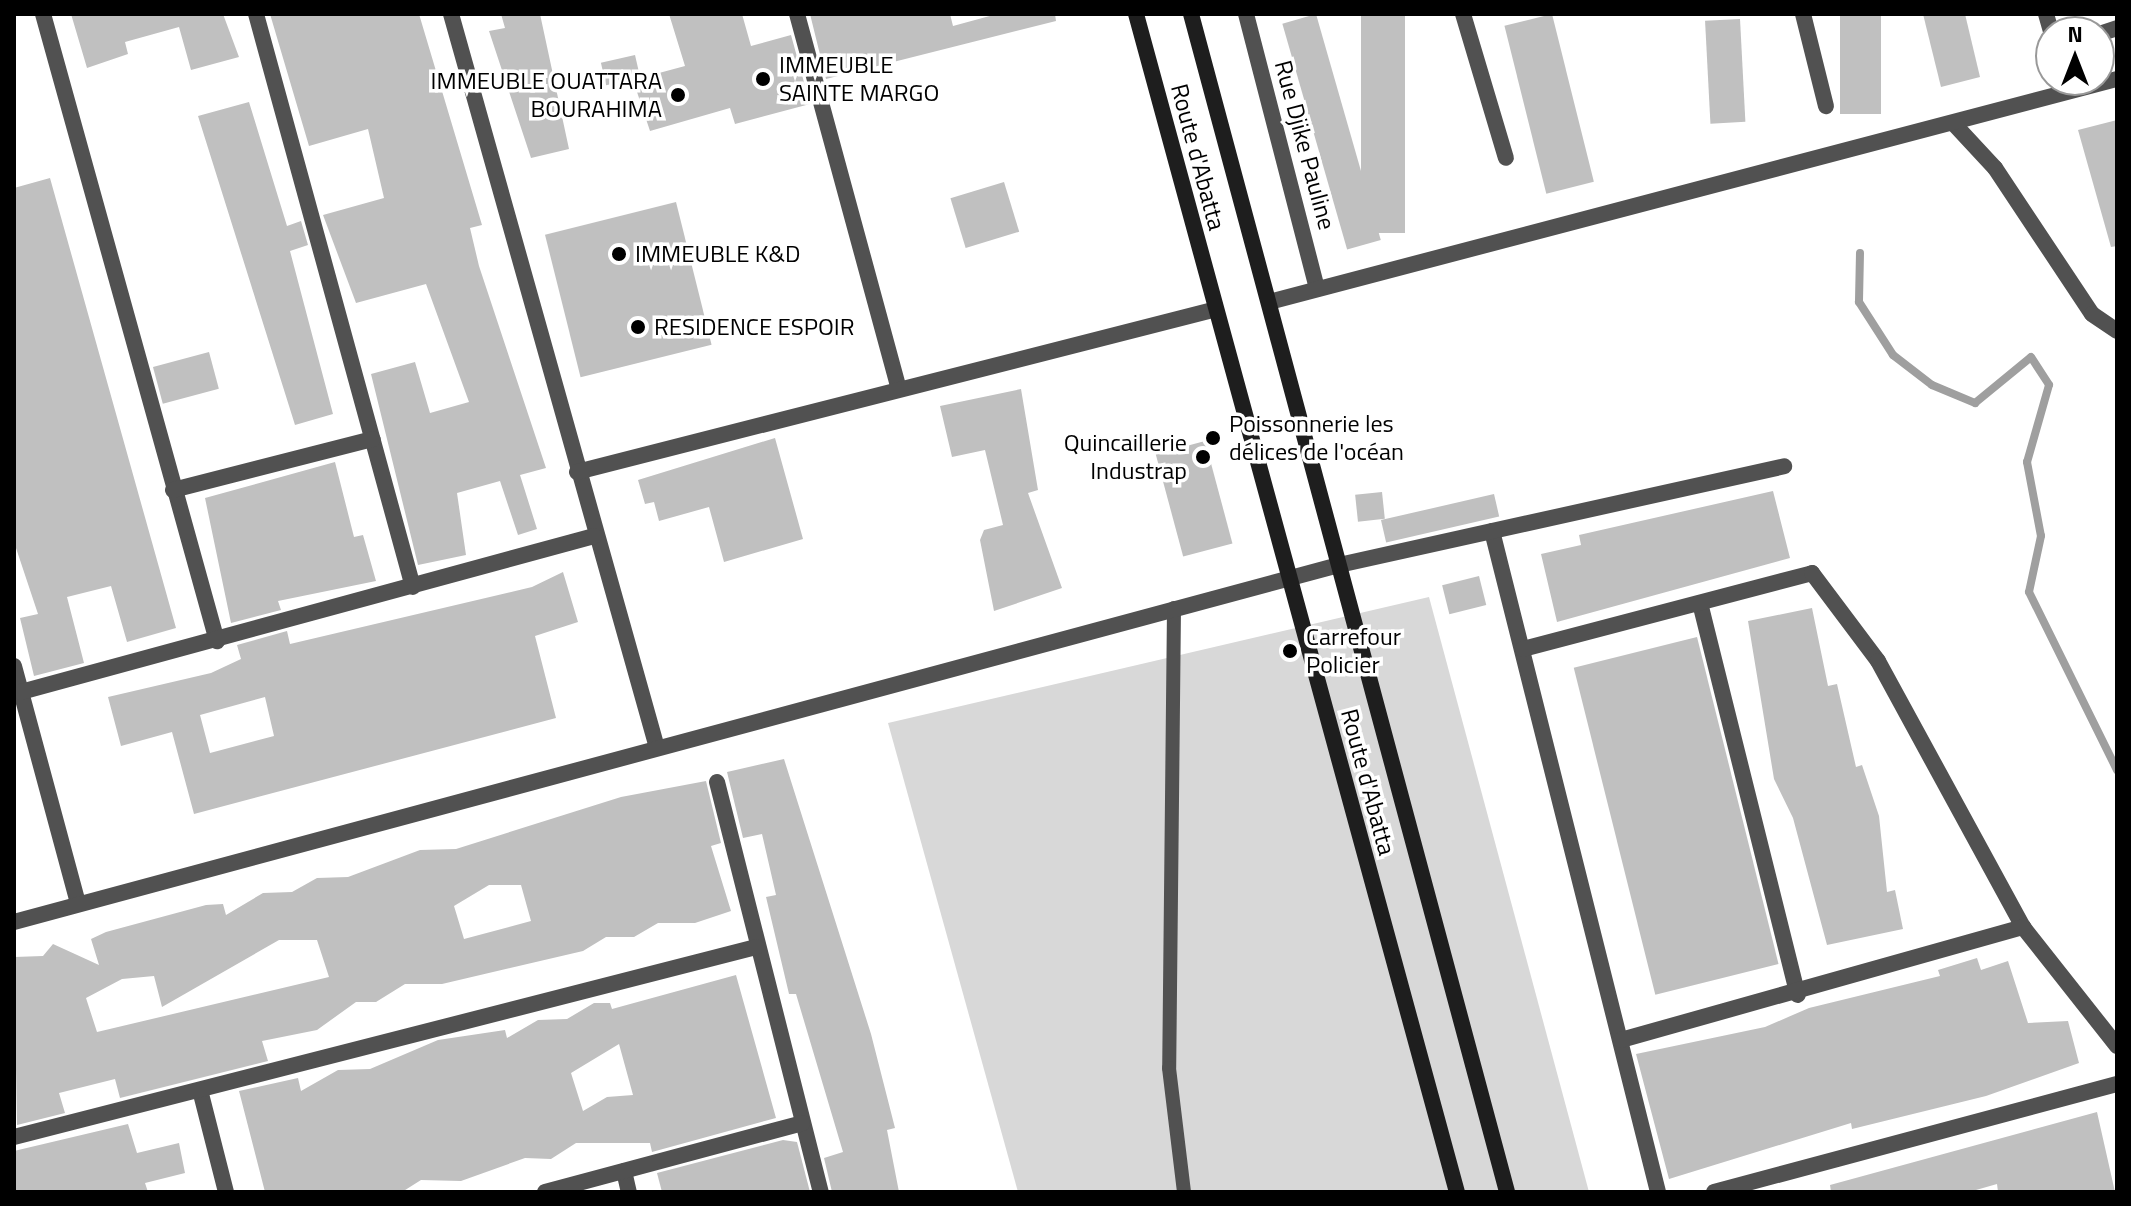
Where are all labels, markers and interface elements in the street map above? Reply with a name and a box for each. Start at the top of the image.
north arrow [2035,16,2115,96]
text: N [2067,17,2083,51]
place label: IMMEUBLE SAINTE MARGO [779,51,939,107]
street label: Rue Djike Pauline [1269,57,1341,233]
place label: IMMEUBLE OUATTARA BOURAHIMA [431,67,662,123]
marker: IMMEUBLE SAINTE MARGO [754,70,772,88]
street label: Route d'Abatta [1165,81,1231,233]
marker: IMMEUBLE OUATTARA BOURAHIMA [669,86,687,104]
place label: IMMEUBLE K&D [635,240,800,268]
marker: IMMEUBLE K&D [610,245,628,263]
place label: RESIDENCE ESPOIR [654,313,854,341]
marker: RESIDENCE ESPOIR [629,318,647,336]
place label: Poissonnerie les délices de l'océan [1229,410,1404,466]
place label: Quincaillerie Industrap [1064,429,1187,485]
marker: Poissonnerie les délices de l'océan [1204,429,1222,447]
marker: Quincaillerie Industrap [1194,448,1212,466]
place label: Carrefour Policier [1306,623,1401,679]
marker: Carrefour Policier [1281,642,1299,660]
street label: Route d'Abatta [1335,706,1401,858]

